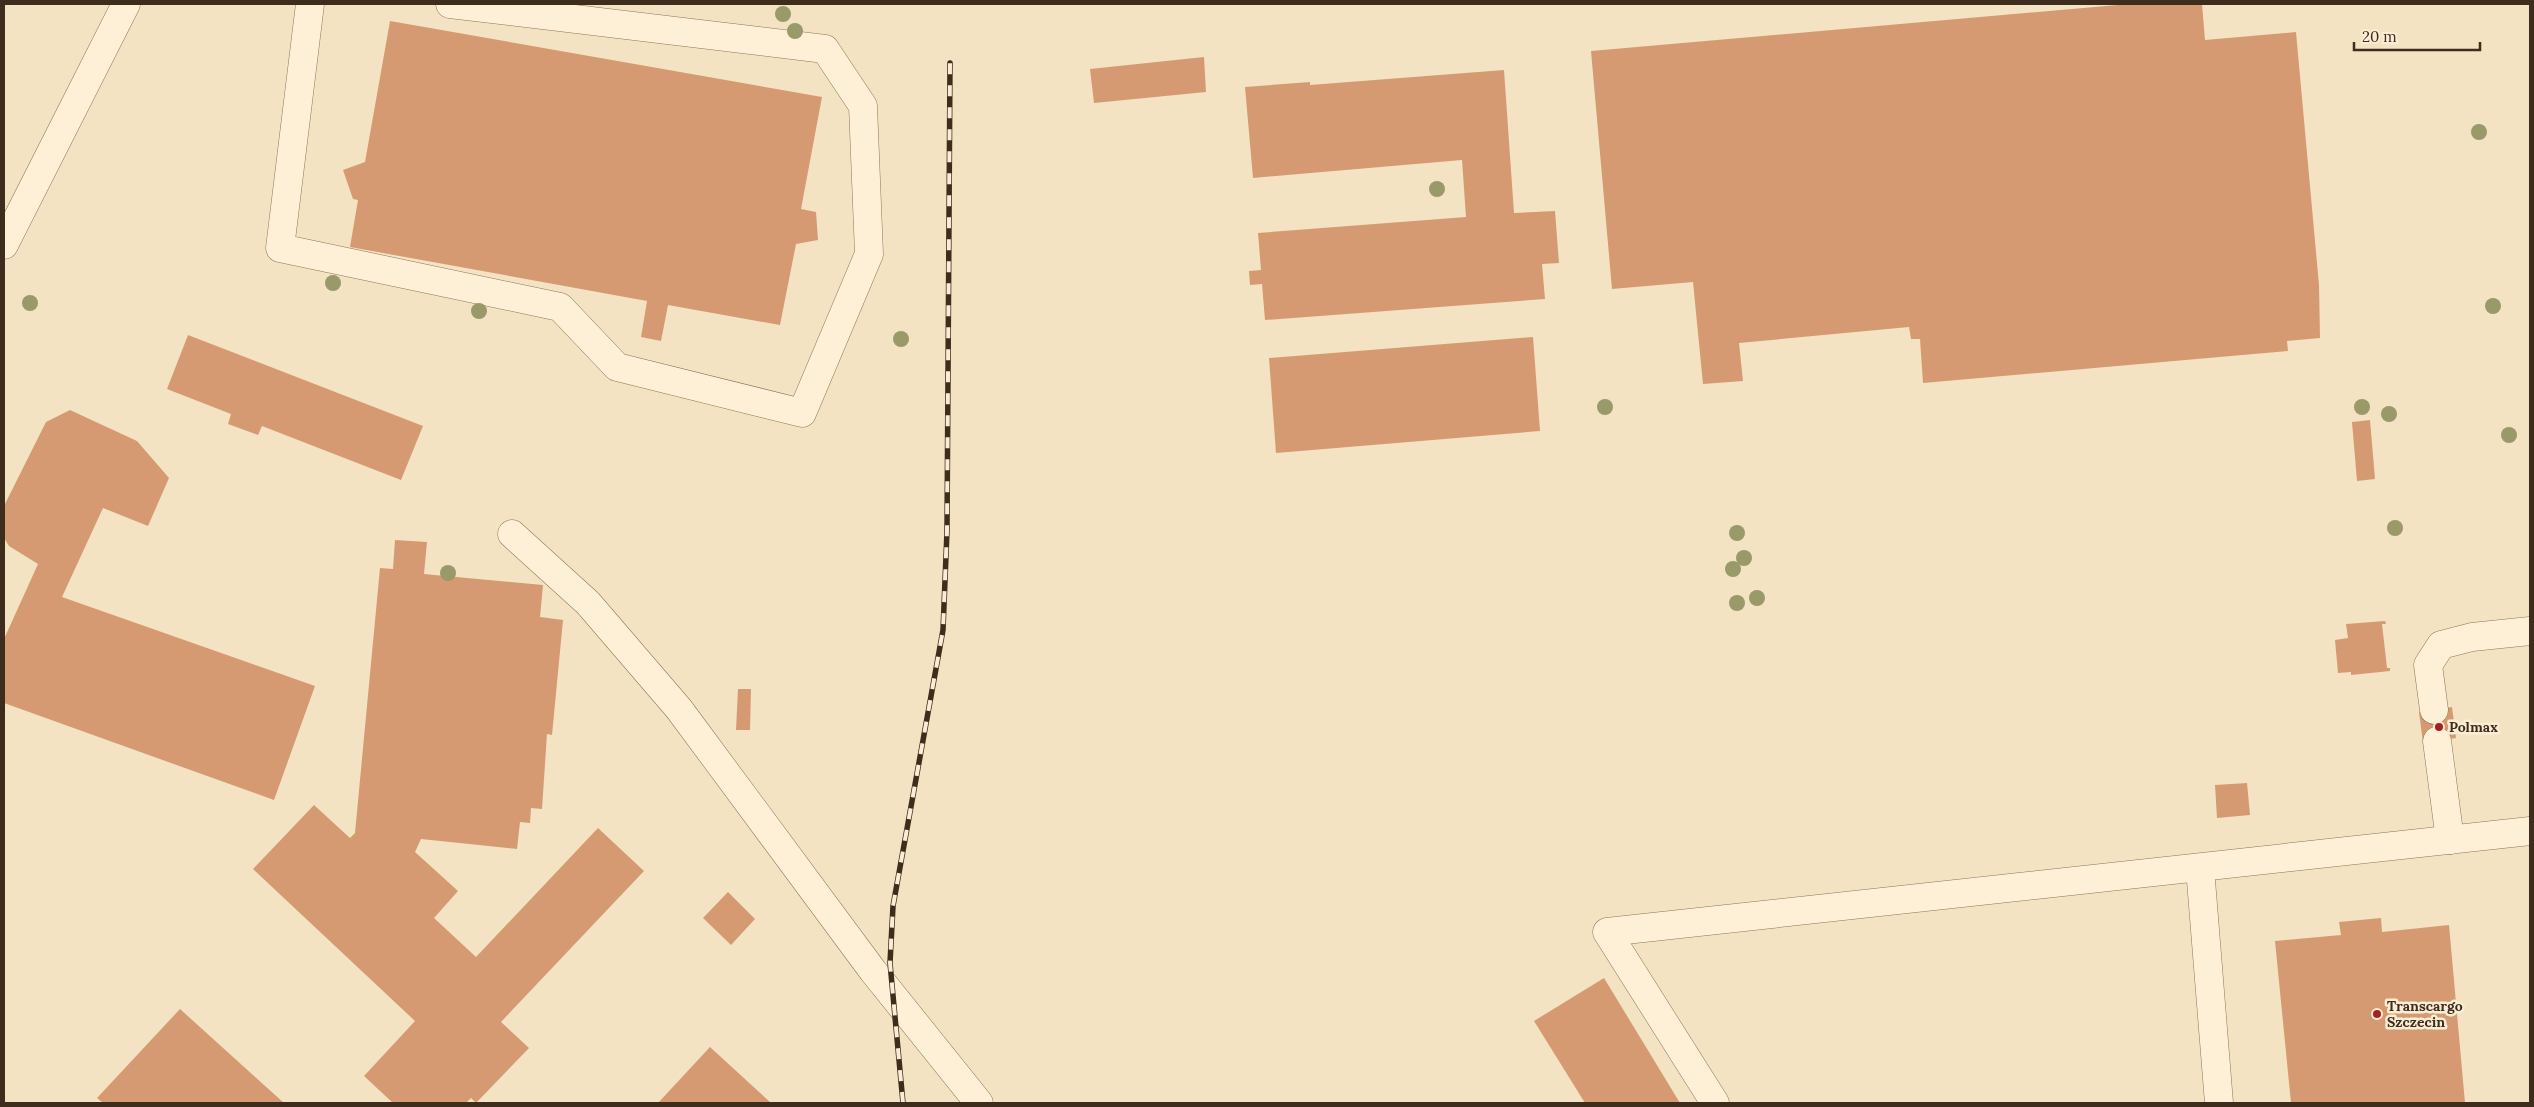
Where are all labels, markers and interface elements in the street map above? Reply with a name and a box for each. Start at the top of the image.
scale bar [2354,20,2480,52]
text: 20 m [2362,27,2397,46]
place label: Polmax [2449,718,2498,736]
marker: Polmax [2433,721,2445,733]
place label: Transcargo Szczecin [2387,997,2463,1031]
marker: Transcargo Szczecin [2371,1008,2383,1020]

